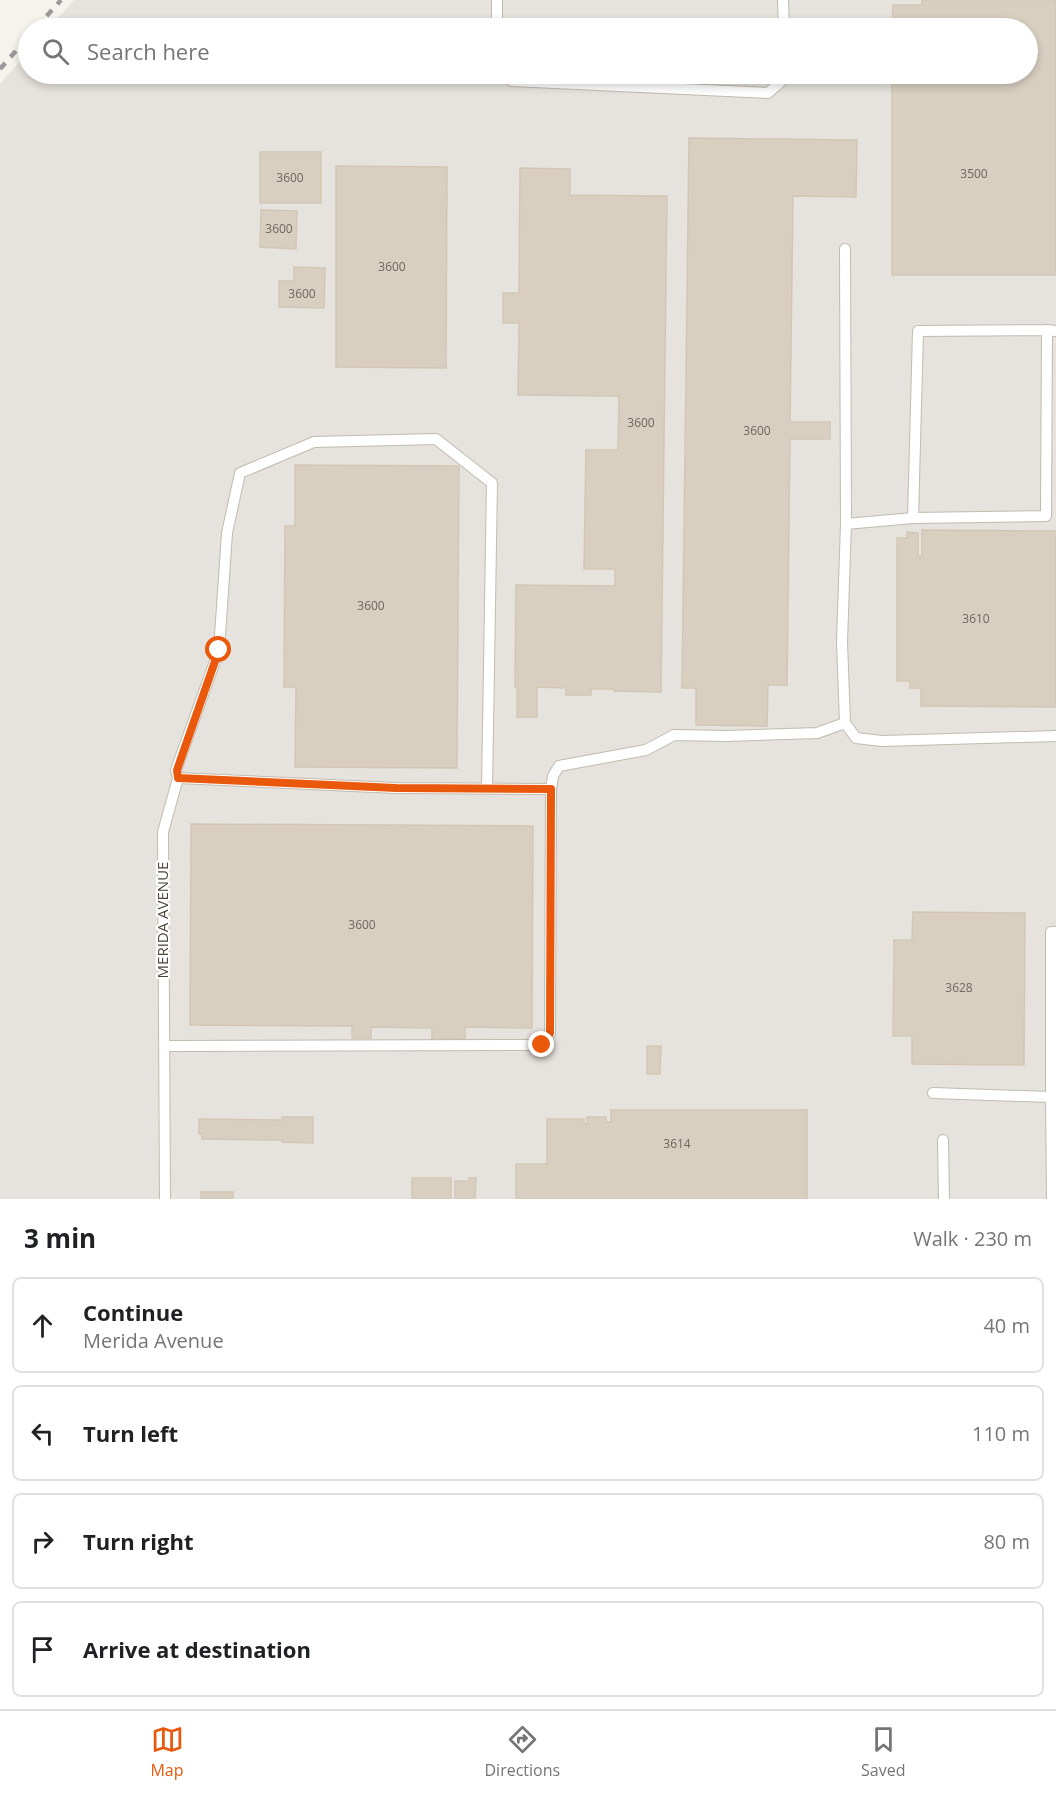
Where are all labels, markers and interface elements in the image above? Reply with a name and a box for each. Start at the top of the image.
search box [18,18,1038,84]
icon: search [39,35,72,68]
text: Search here [87,36,210,66]
house number: 3500 [960,165,988,182]
house number: 3600 [276,169,304,186]
house number: 3600 [265,220,293,237]
house number: 3600 [378,258,406,275]
house number: 3600 [288,285,316,302]
house number: 3600 [627,414,655,431]
house number: 3600 [743,422,771,439]
house number: 3600 [357,597,385,614]
house number: 3610 [962,610,990,627]
route start [205,636,231,662]
street label: MERIDA AVENUE [152,862,172,978]
house number: 3600 [348,916,376,933]
house number: 3628 [945,979,973,996]
route end [528,1031,554,1057]
house number: 3614 [663,1135,691,1152]
text: 3 min [24,1220,96,1256]
text: Walk · 230 m [913,1225,1032,1252]
text: Continue [83,1297,183,1327]
icon: ahead [26,1309,59,1342]
text: 40 m [983,1312,1030,1339]
text: Merida Avenue [83,1327,224,1354]
icon: left [26,1417,59,1450]
text: Turn left [83,1418,178,1448]
text: 110 m [972,1420,1030,1447]
icon: right [26,1525,59,1558]
text: Turn right [83,1526,194,1556]
text: 80 m [983,1528,1030,1555]
icon: arrive [26,1633,59,1666]
text: Arrive at destination [83,1634,311,1664]
tab: Map [150,1723,184,1781]
tab: Directions [484,1723,560,1781]
tab: Saved [861,1723,906,1781]

